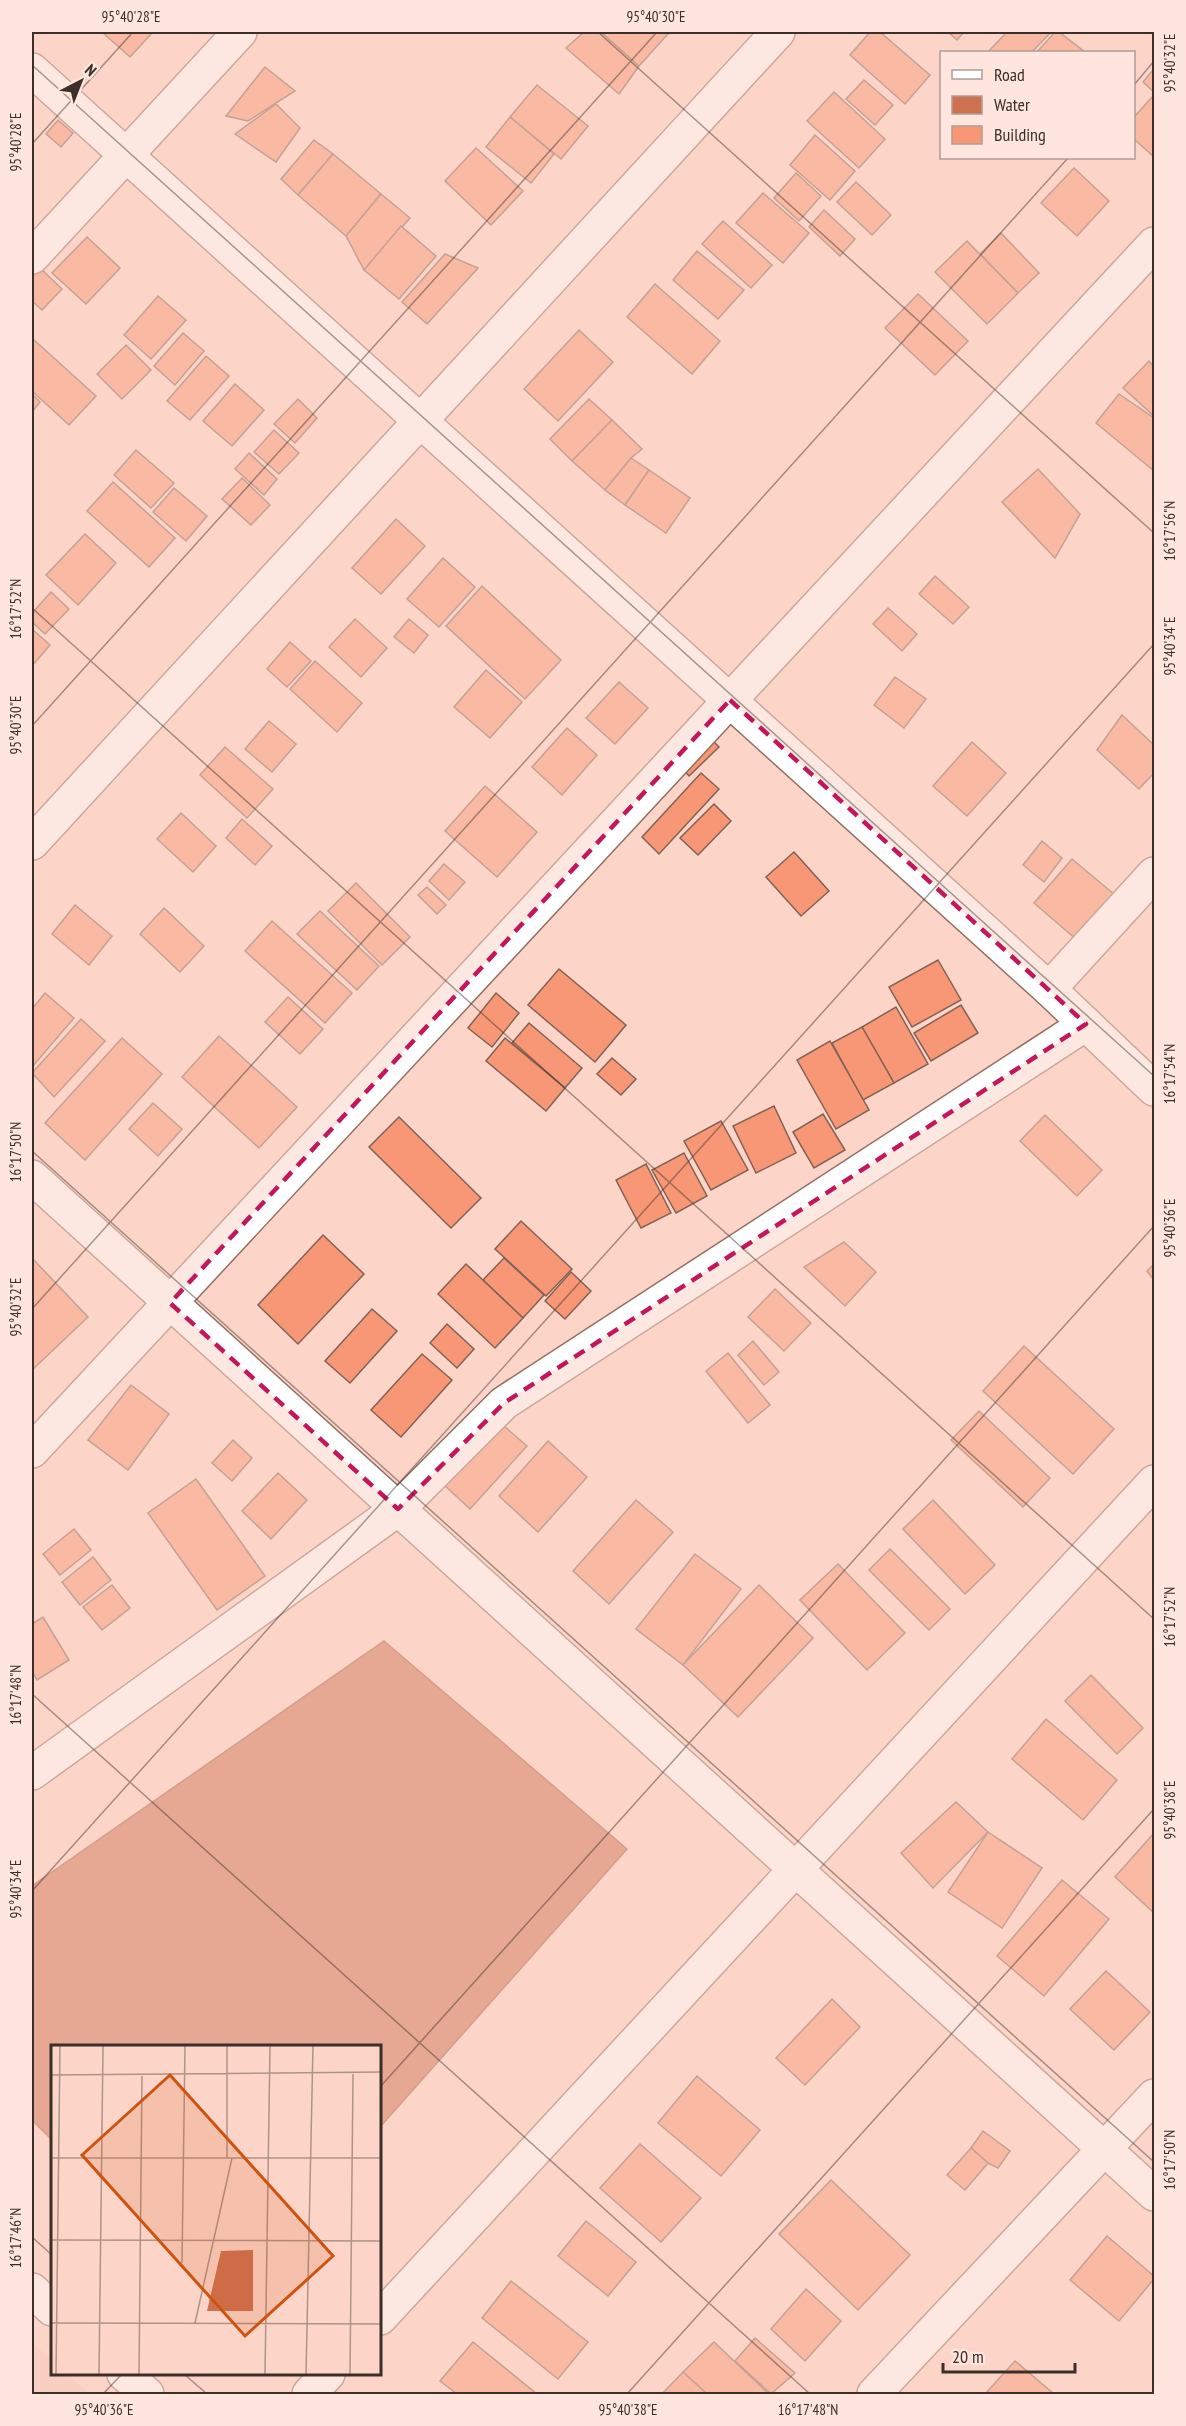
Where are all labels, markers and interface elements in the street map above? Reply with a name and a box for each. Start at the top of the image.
text: 95°40'28"E [101,7,161,26]
text: 95°40'30"E [626,7,686,26]
text: 95°40'32"E [1160,33,1179,93]
north arrow [51,51,111,111]
legend [940,51,1135,159]
text: N [81,60,101,80]
text: Road [994,63,1025,86]
text: Water [994,93,1030,116]
text: 95°40'28"E [6,112,25,172]
text: Building [994,123,1046,146]
text: 16°17'56"N [1160,501,1179,561]
text: 16°17'52"N [6,579,25,639]
text: 95°40'34"E [1160,616,1179,676]
text: 95°40'30"E [6,695,25,755]
text: 16°17'54"N [1160,1044,1179,1104]
text: 16°17'50"N [6,1122,25,1182]
text: 95°40'36"E [1160,1198,1179,1258]
text: 95°40'32"E [6,1277,25,1337]
text: 16°17'52"N [1160,1587,1179,1647]
text: 16°17'48"N [6,1665,25,1725]
text: 95°40'38"E [1160,1780,1179,1840]
text: 95°40'34"E [6,1859,25,1919]
inset map [51,2045,381,2375]
text: 16°17'50"N [1160,2130,1179,2190]
text: 16°17'46"N [6,2208,25,2268]
scale bar [943,2336,1075,2374]
text: 20 m [952,2345,984,2368]
text: 95°40'36"E [74,2400,134,2419]
text: 95°40'38"E [598,2400,658,2419]
text: 16°17'48"N [778,2400,838,2419]

